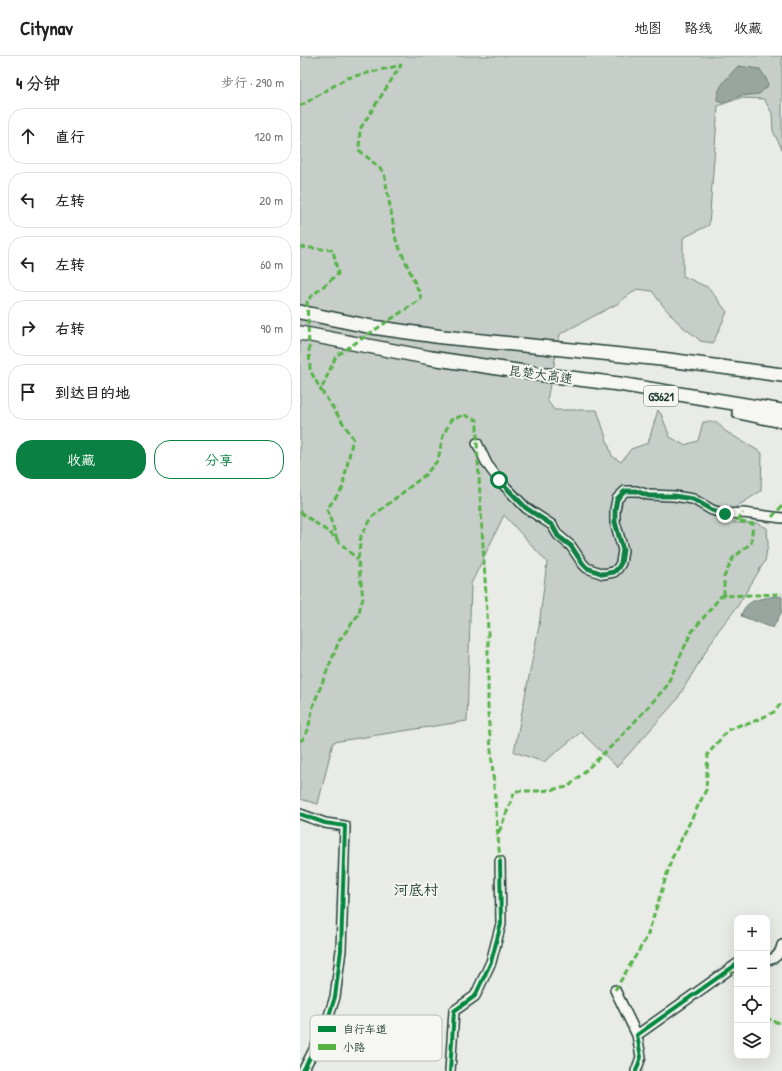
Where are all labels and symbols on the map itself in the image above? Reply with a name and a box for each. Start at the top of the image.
street label: 昆楚大高速 [508,361,574,387]
road number: G5621 [644,386,678,406]
route start [490,471,508,489]
route end [716,505,734,523]
district label: 河底村 [393,879,439,900]
legend [310,1015,442,1061]
text: 自行车道 [343,1022,387,1036]
text: 小路 [343,1040,365,1054]

